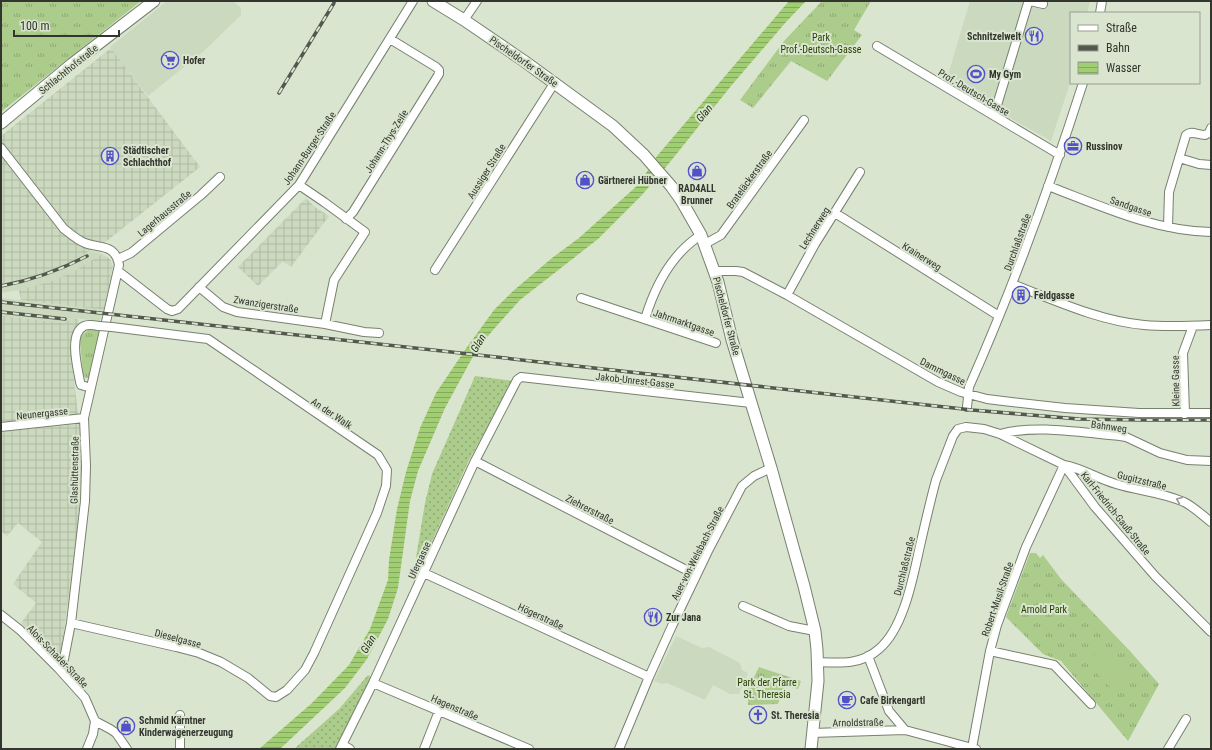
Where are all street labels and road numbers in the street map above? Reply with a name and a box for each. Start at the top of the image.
street label: Pischeldorfer Straße [488,34,560,89]
street label: Schlachthofstraße [37,42,100,96]
street label: Prof.-Deutsch-Gasse [936,67,1012,118]
street label: Johann-Thys-Zeile [363,108,410,175]
street label: Johann-Burger-Straße [281,109,338,187]
street label: Aussiger Straße [465,142,508,201]
street label: Brateläckerstraße [724,148,775,211]
street label: Lagerhausstraße [135,188,193,239]
street label: Sandgasse [1109,194,1153,219]
street label: Lechnerweg [797,205,832,251]
street label: Durchlaßstraße [1002,212,1033,272]
street label: Krainerweg [900,240,943,273]
street label: Pischeldorfer Straße [711,276,742,357]
street label: Zwanzigerstraße [233,294,300,315]
street label: Jahrmarktgasse [652,307,716,338]
street label: Kleine Gasse [1170,355,1181,407]
street label: Dammgasse [918,356,968,387]
street label: Jakob-Unrest-Gasse [595,371,675,390]
street label: An der Walk [309,396,355,431]
street label: Neunergasse [16,405,69,422]
street label: Bahnweg [1090,419,1128,434]
street label: Glashüttenstraße [68,436,81,504]
street label: Karl-Friedrich-Gauß-Straße [1079,469,1153,557]
street label: Gugitzstraße [1116,469,1168,492]
street label: Ziehrerstraße [564,493,616,526]
street label: Auer-von-Welsbach-Straße [669,504,726,602]
street label: Durchlaßstraße [892,535,917,597]
street label: Ufergasse [406,540,433,581]
street label: Robert-Musil-Straße [980,560,1016,638]
street label: Högerstraße [516,601,566,632]
street label: Alois-Schader-Straße [25,623,91,690]
street label: Dieselgasse [153,627,203,650]
street label: Hagenstraße [429,693,480,723]
street label: Arnoldstraße [832,717,884,728]

